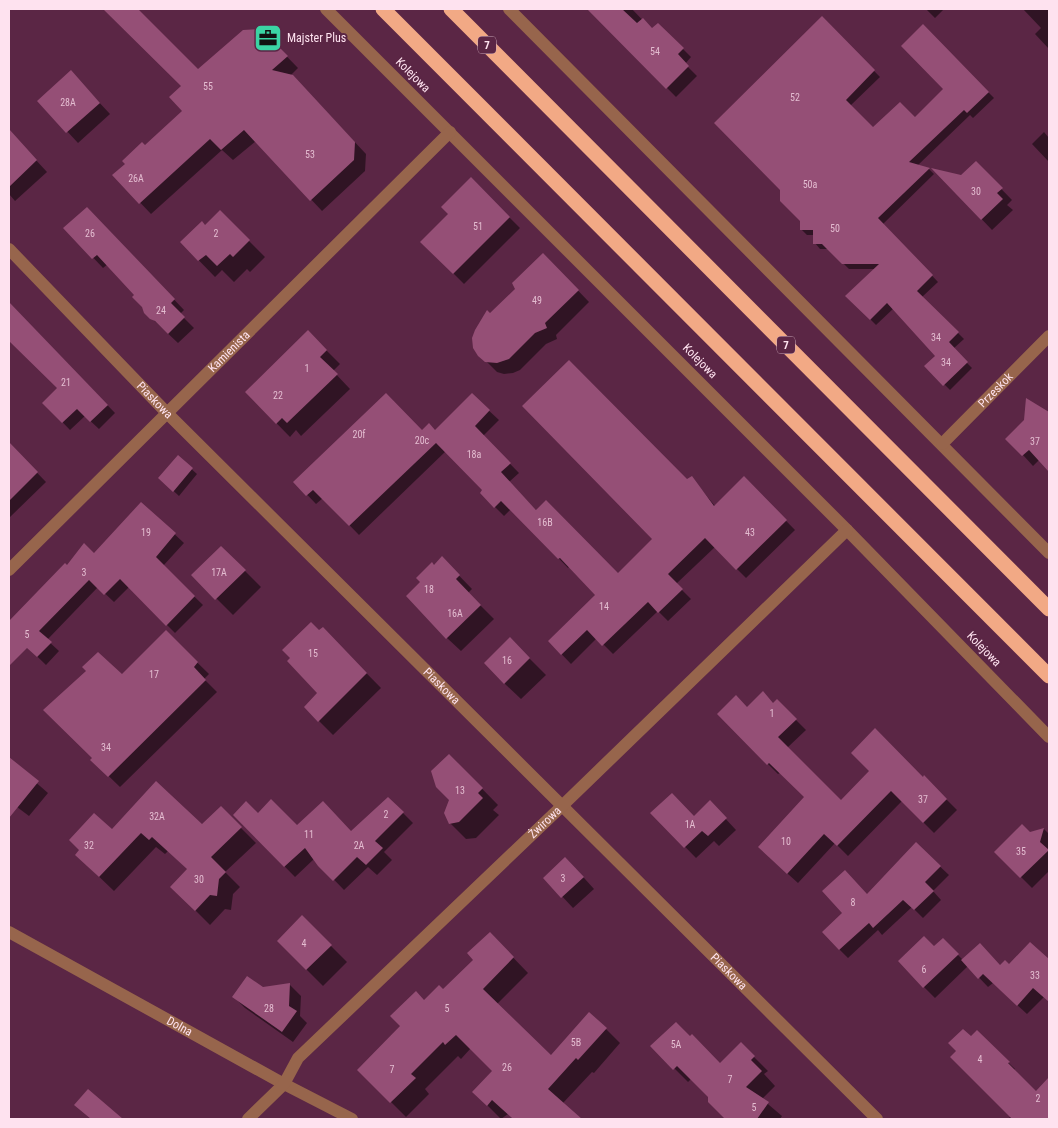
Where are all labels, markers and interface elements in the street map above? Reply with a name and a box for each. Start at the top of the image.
office icon: Majster Plus [253,23,283,53]
place label: Majster Plus [287,31,346,45]
road number: 7 [478,36,496,54]
house number: 54 [650,46,660,57]
street label: Kolejowa [393,55,433,95]
house number: 55 [203,81,213,92]
house number: 52 [790,92,800,103]
house number: 28A [60,97,76,108]
house number: 53 [305,149,315,160]
house number: 26A [128,173,144,184]
house number: 50a [803,179,818,190]
house number: 30 [971,186,981,197]
house number: 51 [473,221,483,232]
house number: 50 [830,223,840,234]
house number: 26 [85,228,95,239]
house number: 2 [214,228,219,239]
house number: 49 [532,295,542,306]
house number: 24 [156,305,166,316]
street label: Kamienista [205,328,253,375]
house number: 34 [931,332,941,343]
road number: 7 [777,336,795,354]
street label: Kolejowa [680,341,720,381]
house number: 34 [941,357,951,368]
house number: 1 [305,363,309,374]
street label: Przeskok [975,369,1016,410]
house number: 21 [61,377,71,388]
street label: Piaskowa [134,379,176,422]
house number: 22 [273,390,283,401]
house number: 20f [352,429,366,440]
house number: 20c [415,435,430,446]
house number: 37 [1030,436,1040,447]
house number: 18a [467,449,482,460]
house number: 16B [537,517,553,528]
house number: 19 [141,527,151,538]
house number: 43 [745,527,755,538]
house number: 3 [82,567,87,578]
house number: 17A [211,567,227,578]
house number: 18 [424,584,434,595]
house number: 14 [599,601,609,612]
house number: 16A [447,608,463,619]
house number: 5 [25,629,30,640]
street label: Kolejowa [964,629,1004,670]
house number: 15 [308,648,318,659]
house number: 16 [502,655,512,666]
street label: Piaskowa [420,665,463,707]
house number: 17 [149,669,159,680]
house number: 1 [770,708,774,719]
house number: 34 [101,742,111,753]
house number: 13 [455,785,465,796]
house number: 37 [918,794,928,805]
street label: Żwirowa [525,803,564,841]
house number: 2 [384,809,389,820]
house number: 32A [149,811,165,822]
house number: 1A [685,819,696,830]
house number: 11 [304,829,314,840]
house number: 10 [781,836,791,847]
house number: 32 [84,840,94,851]
house number: 2A [354,840,365,851]
house number: 35 [1016,846,1026,857]
house number: 3 [561,873,566,884]
house number: 30 [194,874,204,885]
house number: 8 [851,897,856,908]
house number: 4 [302,938,307,949]
street label: Piaskowa [708,951,750,993]
house number: 6 [922,964,927,975]
house number: 33 [1030,970,1040,981]
house number: 28 [264,1003,274,1014]
house number: 5 [445,1003,450,1014]
street label: Dolna [164,1014,195,1039]
house number: 5B [571,1037,581,1048]
house number: 5A [671,1039,682,1050]
house number: 4 [978,1054,983,1065]
house number: 26 [502,1062,512,1073]
house number: 7 [390,1064,395,1075]
house number: 7 [728,1074,733,1085]
house number: 2 [1036,1093,1041,1104]
house number: 5 [752,1102,757,1113]

